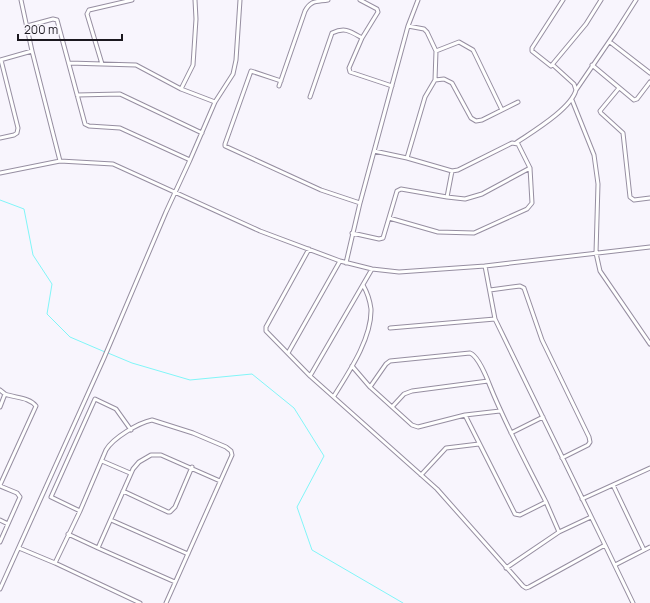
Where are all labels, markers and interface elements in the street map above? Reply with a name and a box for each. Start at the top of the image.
scale bar [18,16,122,42]
text: 200 m [24,21,58,38]

